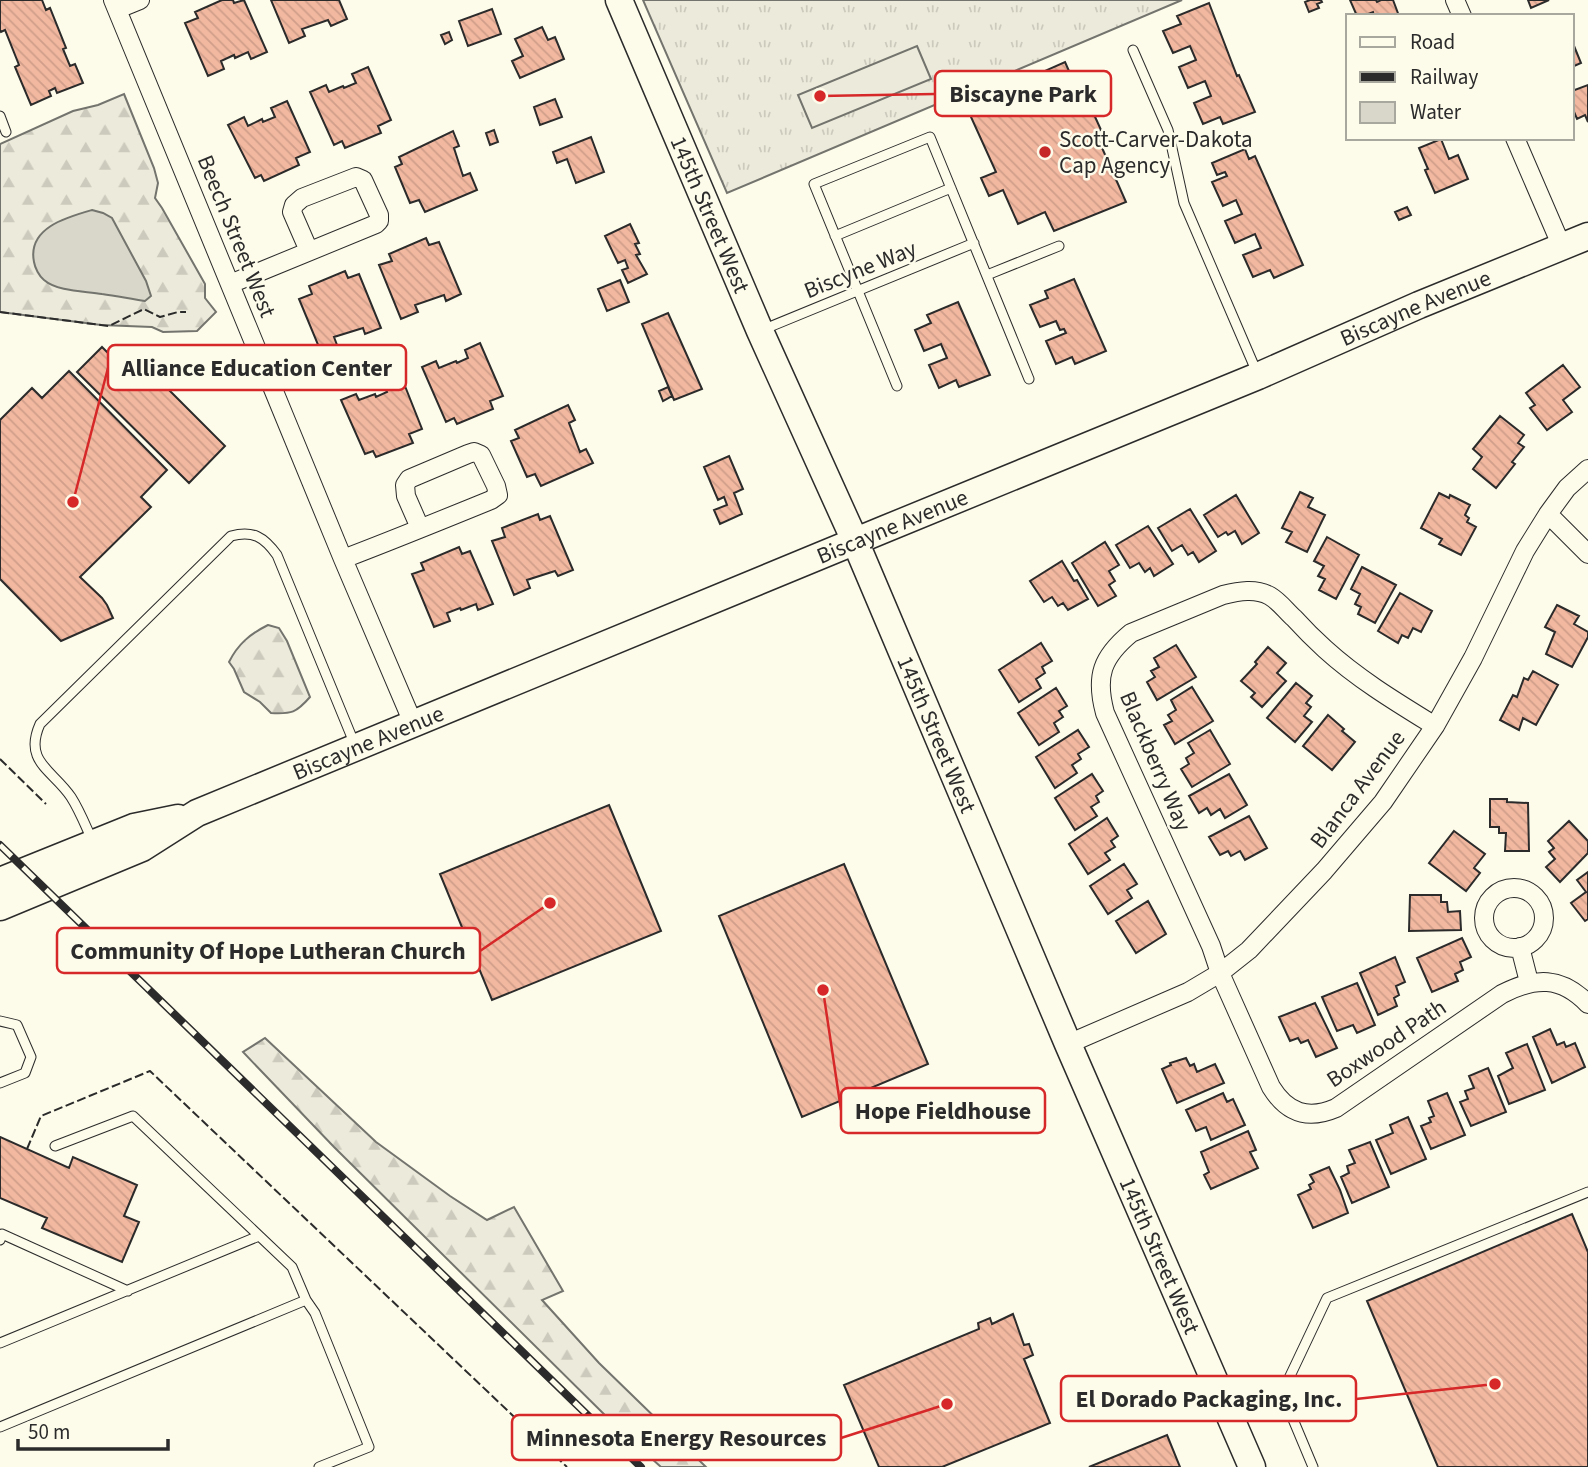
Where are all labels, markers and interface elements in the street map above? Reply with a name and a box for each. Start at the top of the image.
legend [1346,14,1574,140]
text: Road [1410,27,1455,57]
text: Railway [1410,62,1478,92]
callout: Biscayne Park [935,71,1111,116]
text: Biscayne Park [949,77,1098,112]
text: Water [1410,97,1462,127]
place label: Scott-Carver-Dakota Cap Agency [1059,123,1253,182]
street label: 145th Street West [662,131,758,298]
marker: Scott-Carver-Dakota Cap Agency [1037,144,1053,160]
street label: Beech Street West [189,150,284,323]
street label: Biscyne Way [799,232,922,307]
street label: Biscayne Avenue [1335,261,1496,355]
callout: Alliance Education Center [108,345,406,390]
text: Alliance Education Center [121,351,393,386]
street label: Biscayne Avenue [812,481,973,572]
street label: 145th Street West [888,651,984,818]
street label: Blackberry Way [1111,686,1200,836]
street label: Biscayne Avenue [288,697,449,789]
street label: Blanca Avenue [1302,723,1413,855]
callout: Community Of Hope Lutheran Church [57,928,480,973]
text: Community Of Hope Lutheran Church [70,934,466,969]
street label: Boxwood Path [1320,991,1453,1096]
callout: Hope Fieldhouse [841,1088,1045,1133]
text: Hope Fieldhouse [855,1094,1031,1129]
street label: 145th Street West [1111,1172,1208,1339]
callout: El Dorado Packaging, Inc. [1061,1376,1356,1421]
text: El Dorado Packaging, Inc. [1075,1382,1343,1417]
scale bar [18,1408,168,1452]
callout: Minnesota Energy Resources [512,1415,841,1460]
text: 50 m [28,1417,70,1447]
text: Minnesota Energy Resources [526,1421,826,1456]

